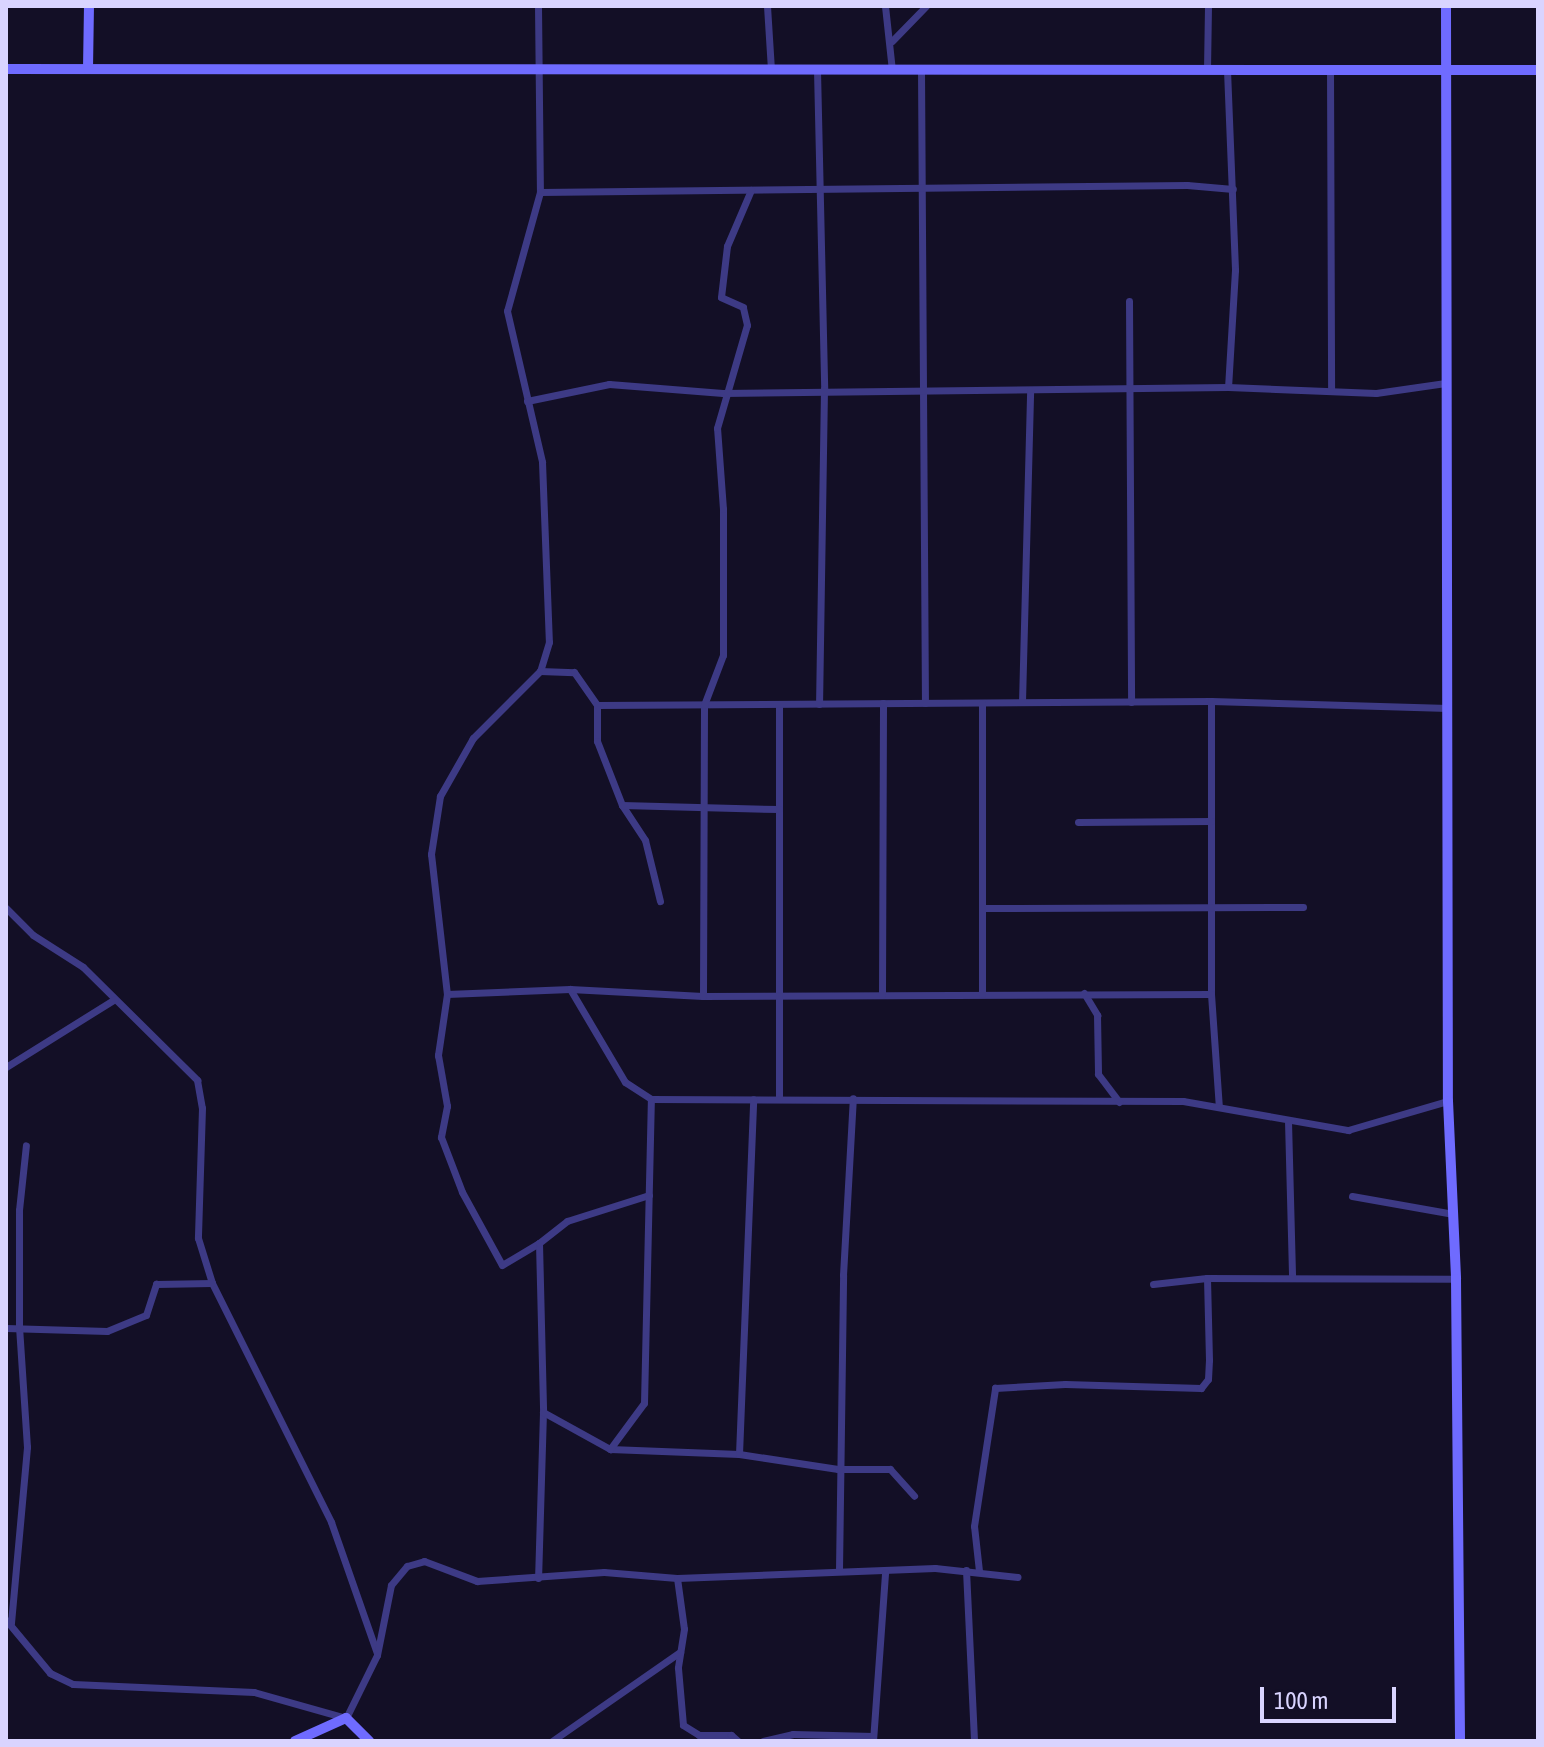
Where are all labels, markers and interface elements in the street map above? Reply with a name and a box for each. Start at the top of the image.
scale bar [1264,1671,1400,1721]
text: 100 m [1274,1687,1328,1714]

